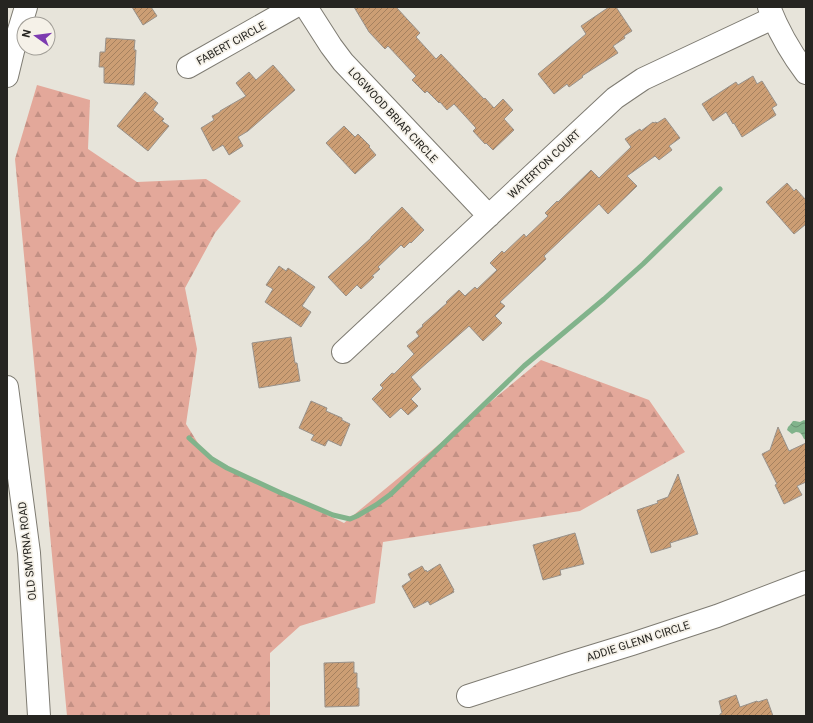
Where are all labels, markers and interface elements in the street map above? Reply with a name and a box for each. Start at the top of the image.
north arrow [16,16,56,56]
street label: FABERT CIRCLE [194,19,268,68]
text: N [20,28,34,39]
street label: LOGWOOD BRIAR CIRCLE [345,65,440,166]
street label: WATERTON COURT [505,127,584,201]
street label: OLD SMYRNA ROAD [16,501,39,601]
street label: ADDIE GLENN CIRCLE [585,619,691,664]

